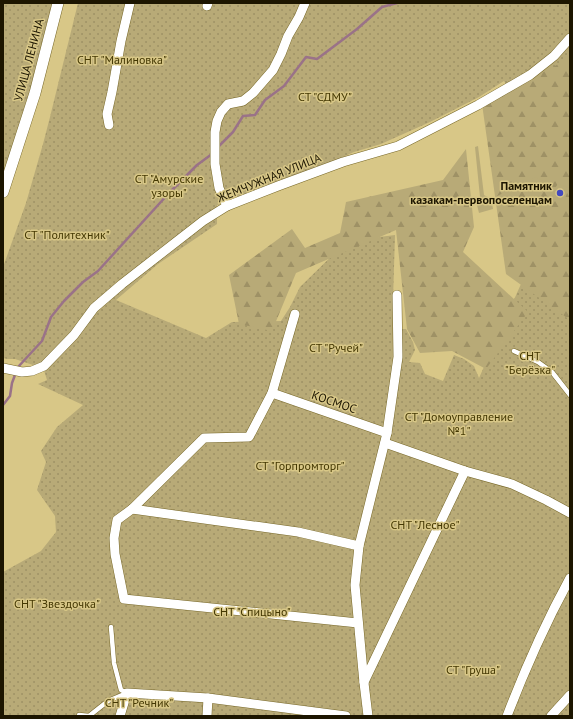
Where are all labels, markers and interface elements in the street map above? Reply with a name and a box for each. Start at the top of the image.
street label: УЛИЦА ЛЕНИНА [10,17,47,103]
park label: СНТ "Малиновка" [77,52,167,67]
park label: СТ "СДМУ" [298,89,352,104]
street label: ЖЕМЧУЖНАЯ УЛИЦА [214,150,323,206]
park label: СТ "Амурские узоры" [135,171,203,200]
place label: Памятник казакам-первопоселенцам [410,178,552,207]
marker: Памятник казакам-первопоселенцам [555,188,565,198]
park label: СТ "Политехник" [24,227,110,242]
park label: СТ "Ручей" [309,340,363,355]
park label: СНТ "Берёзка" [505,348,555,377]
street label: КОСМОС [310,387,359,416]
park label: СТ "Домоуправление №1" [405,409,513,438]
park label: СТ "Горпромторг" [255,458,345,473]
park label: СНТ "Лесное" [390,517,460,532]
park label: СНТ "Звездочка" [14,596,100,611]
park label: СНТ "Спицыно" [213,604,291,619]
park label: СТ "Груша" [446,662,500,677]
park label: СНТ "Речник" [105,695,173,710]

